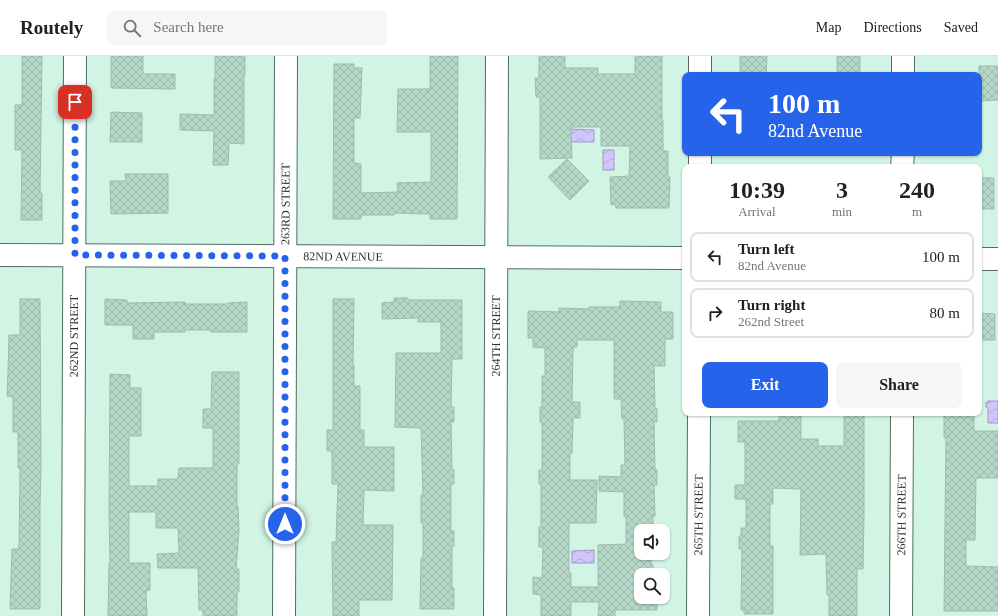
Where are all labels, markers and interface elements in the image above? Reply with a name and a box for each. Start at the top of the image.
search box [107,10,387,46]
text: Routely [20,17,83,38]
icon: search [121,17,143,39]
text: Search here [153,19,224,35]
text: Map [816,20,841,35]
text: Directions [863,20,922,35]
text: Saved [944,20,978,35]
pin [58,85,92,119]
icon: left [702,88,754,140]
text: 100 m [768,88,840,119]
icon: arrive [64,91,86,113]
text: 82nd Avenue [768,121,862,141]
street label: 263RD STREET [278,162,293,245]
text: 10:39 [729,177,785,203]
text: 3 [836,177,848,203]
text: 240 [899,177,935,203]
text: Arrival [738,204,776,219]
text: min [832,204,852,219]
text: m [912,204,922,219]
text: Turn left [738,241,795,257]
icon: left [704,246,726,268]
street label: 82ND AVENUE [303,249,383,264]
text: 100 m [922,249,960,265]
text: 82nd Avenue [738,258,806,273]
street label: 262ND STREET [67,294,81,377]
street label: 264TH STREET [489,295,503,377]
text: Turn right [738,297,805,313]
icon: right [704,302,726,324]
text: 80 m [930,305,960,321]
text: 262nd Street [738,314,804,329]
button: Exit [702,362,828,408]
button: Share [836,362,962,408]
street label: 265TH STREET [691,474,706,556]
street label: 266TH STREET [894,474,909,556]
position arrow [264,503,306,545]
map controls [634,524,670,604]
button: sound [634,524,670,560]
button: search [634,568,670,604]

